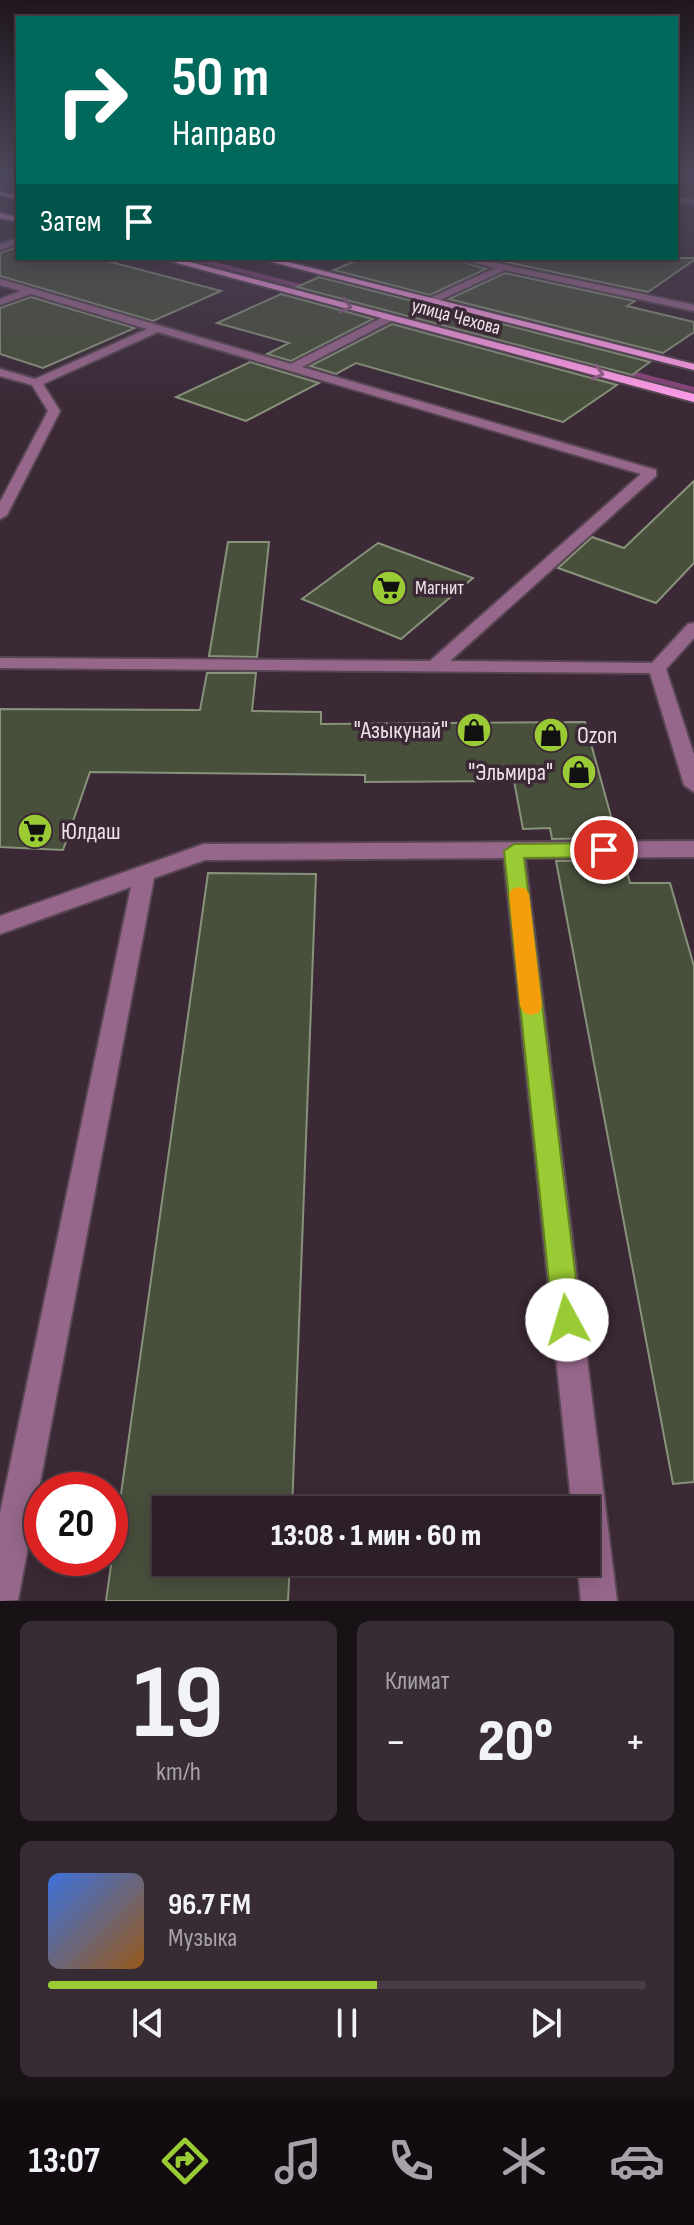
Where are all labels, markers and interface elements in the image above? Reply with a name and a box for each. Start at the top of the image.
text: 50 m [172,45,269,112]
icon: right [40,48,144,152]
text: Направо [172,113,276,156]
icon: arrive [117,200,161,244]
text: Затем [40,204,101,240]
street label: улица Чехова [409,294,503,340]
one-way arrow [339,297,353,314]
one-way arrow [590,363,604,380]
supermarket icon: Магнит [370,569,408,607]
place label: Магнит [415,576,464,600]
shop icon: "Азыкунай" [455,711,493,749]
place label: "Азыкунай" [354,716,448,745]
shop icon: Ozon [532,716,570,754]
place label: Ozon [577,721,617,750]
shop icon: "Эльмира" [560,753,598,791]
place label: "Эльмира" [468,758,553,787]
supermarket icon: Юлдаш [16,812,54,850]
pin [570,816,638,884]
place label: Юлдаш [61,817,120,846]
icon: arrive [582,828,626,872]
position arrow [525,1278,609,1362]
speed limit sign: 20 [24,1472,128,1576]
text: 13:08 · 1 мин · 60 m [271,1518,481,1554]
text: 19 [133,1642,224,1767]
text: Климат [385,1666,449,1697]
text: 20° [478,1706,553,1778]
text: − [385,1716,407,1769]
text: + [624,1716,646,1769]
text: km/h [156,1757,201,1788]
text: 96.7 FM [168,1887,251,1923]
text: Музыка [168,1923,237,1954]
icon: previous [126,2001,170,2045]
icon: pause [325,2001,369,2045]
icon: next [524,2001,568,2045]
icon: directions [157,2133,213,2189]
icon: music [270,2133,326,2189]
icon: phone [383,2133,439,2189]
icon: climate [496,2133,552,2189]
icon: car [609,2133,665,2189]
text: 13:07 [29,2140,100,2183]

